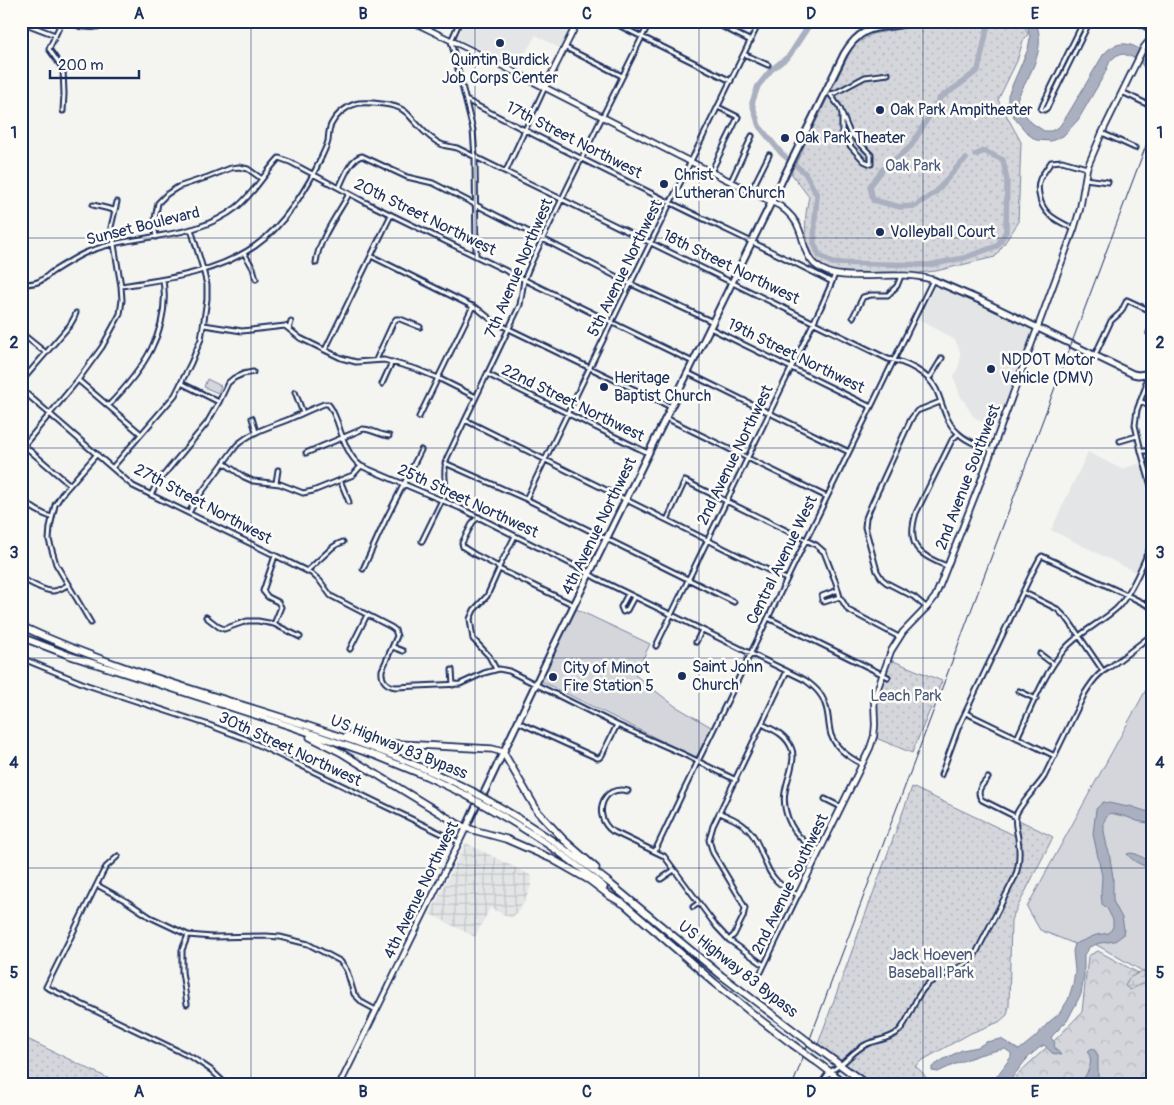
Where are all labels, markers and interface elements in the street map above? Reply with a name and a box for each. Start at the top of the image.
text: A [134,4,145,24]
text: B [358,4,368,24]
text: C [582,4,592,24]
text: D [806,4,816,24]
text: E [1031,4,1040,24]
marker: Quintin Burdick Job Corps Center [494,37,506,49]
scale bar [50,48,139,80]
place label: Quintin Burdick Job Corps Center [442,50,558,88]
text: 200 m [58,56,103,75]
street label: 17th Street Northwest [502,97,646,183]
place label: Oak Park Ampitheater [890,100,1033,120]
marker: Oak Park Ampitheater [874,104,886,116]
text: 1 [11,123,17,143]
text: 1 [1157,123,1163,143]
place label: Oak Park Theater [795,128,906,148]
marker: Oak Park Theater [779,132,791,144]
park label: Oak Park [885,156,941,176]
place label: Christ Lutheran Church [674,165,785,203]
street label: 20th Street Northwest [351,174,500,260]
marker: Christ Lutheran Church [658,178,670,190]
street label: 7th Avenue Northwest [481,195,558,341]
street label: 5th Avenue Northwest [583,196,667,340]
street label: Sunset Boulevard [84,202,202,250]
place label: Volleyball Court [890,222,996,242]
street label: 18th Street Northwest [659,225,803,309]
marker: Volleyball Court [874,226,886,238]
street label: 19th Street Northwest [724,314,868,398]
text: 2 [10,333,19,353]
text: 2 [1156,333,1165,353]
place label: NDDOT Motor Vehicle (DMV) [1001,350,1096,388]
street label: 22nd Street Northwest [498,360,648,447]
marker: NDDOT Motor Vehicle (DMV) [985,363,997,375]
place label: Heritage Baptist Church [614,368,711,406]
marker: Heritage Baptist Church [598,381,610,393]
street label: 2nd Avenue Northwest [692,381,778,528]
street label: 2nd Avenue Southwest [931,401,1005,553]
street label: 4th Avenue Northwest [557,453,641,598]
street label: 27th Street Northwest [131,459,276,549]
street label: 25th Street Northwest [394,460,542,543]
street label: Central Avenue West [742,492,822,628]
text: 3 [10,543,19,563]
text: 3 [1156,543,1165,563]
place label: Saint John Church [692,657,763,695]
place label: City of Minot Fire Station 5 [563,658,654,696]
marker: Saint John Church [676,670,688,682]
marker: City of Minot Fire Station 5 [547,671,559,683]
park label: Leach Park [870,686,942,706]
street label: 30th Street Northwest [215,707,365,791]
street label: US Highway 83 Bypass [327,710,471,784]
text: 4 [9,753,19,773]
text: 4 [1155,753,1165,773]
street label: 2nd Avenue Southwest [747,810,833,958]
street label: 4th Avenue Northwest [379,817,463,962]
street label: US Highway 83 Bypass [674,916,802,1022]
park label: Jack Hoeven Baseball Park [888,945,974,983]
text: 5 [10,963,19,983]
text: 5 [1156,963,1165,983]
text: A [134,1082,145,1102]
text: B [358,1082,368,1102]
text: C [582,1082,592,1102]
text: D [806,1082,816,1102]
text: E [1031,1082,1040,1102]

